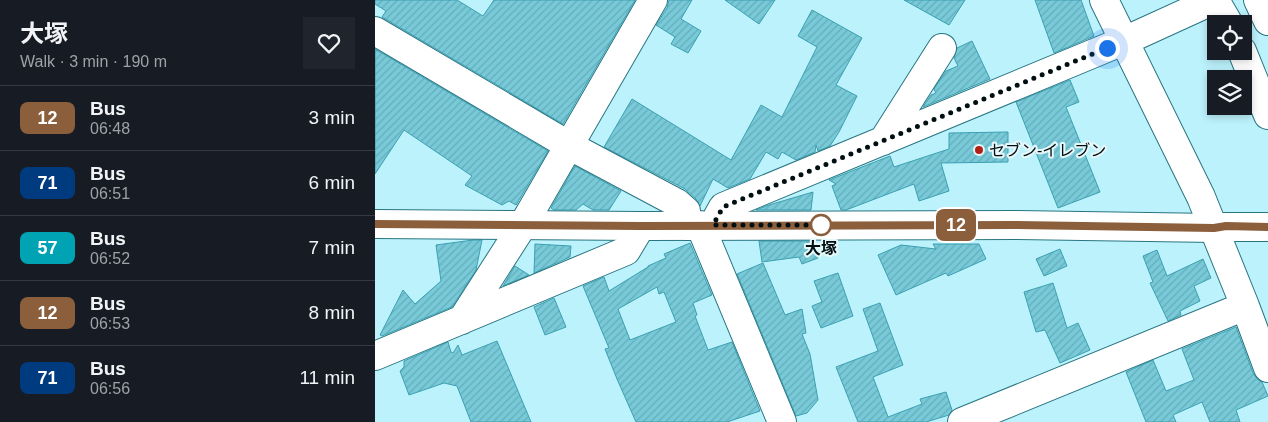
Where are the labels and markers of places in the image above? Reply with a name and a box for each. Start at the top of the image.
place label: セブン-イレブン [989,142,1106,159]
marker: セブン-イレブン [973,144,985,156]
marker: 大塚 [810,214,832,236]
place label: 大塚 [805,240,837,257]

